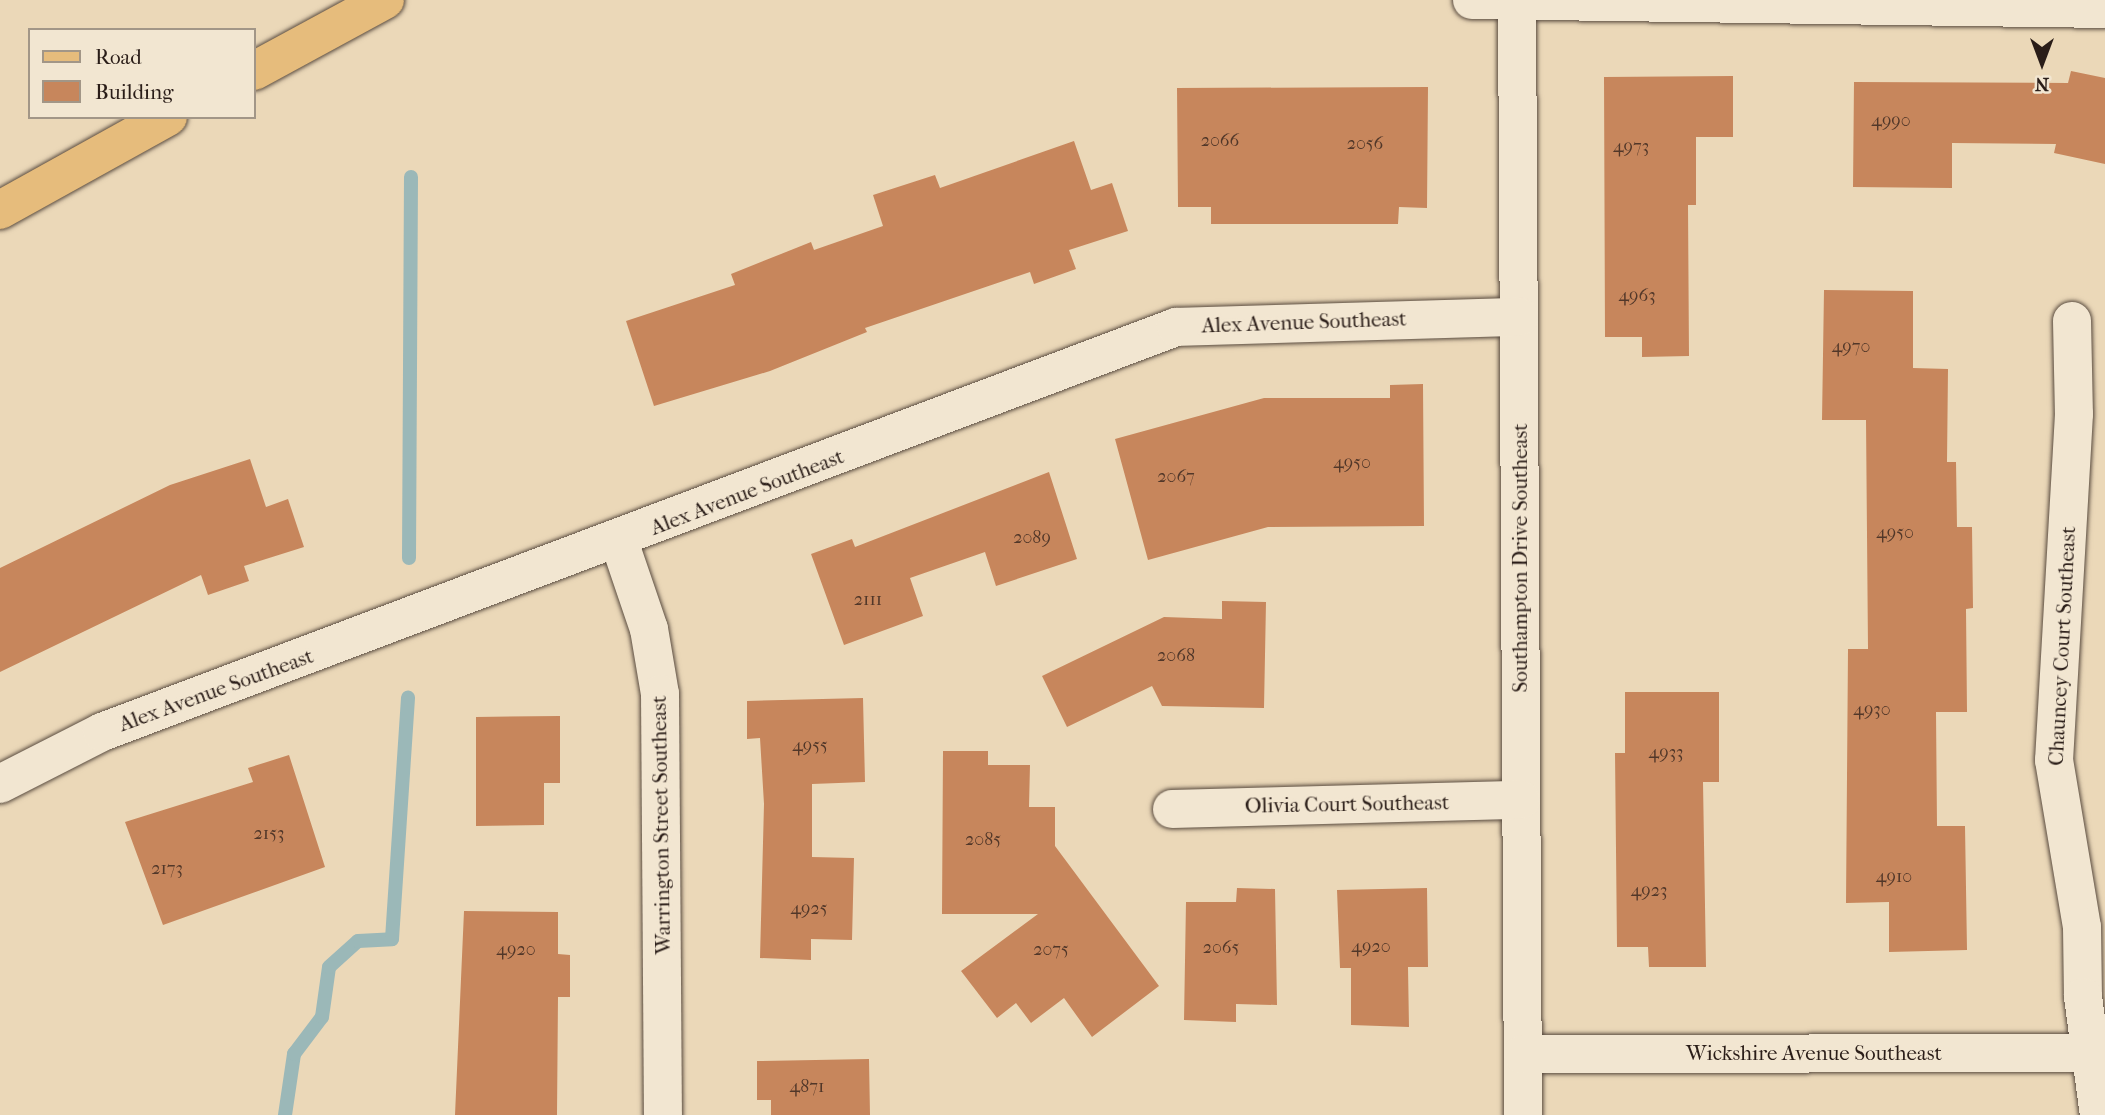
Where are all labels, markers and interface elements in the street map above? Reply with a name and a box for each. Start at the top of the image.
legend [28,28,256,119]
north arrow [2007,28,2077,98]
text: Road [95,45,142,69]
text: N [2035,73,2049,95]
text: Building [95,80,173,104]
house number: 4990 [1871,110,1911,132]
house number: 2066 [1201,130,1239,152]
house number: 2056 [1347,133,1383,155]
house number: 4973 [1613,136,1649,158]
house number: 4963 [1618,285,1656,307]
street label: Alex Avenue Southeast [1201,306,1407,338]
house number: 4970 [1832,336,1870,358]
street label: Southampton Drive Southeast [1507,423,1533,693]
street label: Alex Avenue Southeast [647,444,847,540]
house number: 4950 [1333,452,1371,474]
house number: 2067 [1157,466,1195,488]
house number: 4950 [1876,522,1914,544]
street label: Chauncey Court Southeast [2043,526,2081,766]
house number: 2089 [1013,527,1051,549]
house number: 2111 [854,589,882,611]
street label: Alex Avenue Southeast [115,643,317,737]
house number: 2068 [1157,645,1195,667]
street label: Warrington Street Southeast [646,695,676,955]
house number: 4930 [1853,699,1891,721]
house number: 4955 [792,735,828,757]
house number: 4933 [1649,742,1683,764]
street label: Olivia Court Southeast [1245,790,1449,818]
house number: 2153 [254,823,284,845]
house number: 2085 [965,829,1001,851]
house number: 2173 [151,858,183,880]
house number: 4910 [1876,866,1912,888]
house number: 4923 [1631,880,1667,902]
house number: 4925 [790,898,828,920]
house number: 4920 [1351,936,1391,958]
house number: 2065 [1203,937,1239,959]
house number: 4920 [496,939,536,961]
house number: 2075 [1033,939,1069,961]
street label: Wickshire Avenue Southeast [1686,1040,1942,1066]
house number: 4871 [790,1076,824,1098]

